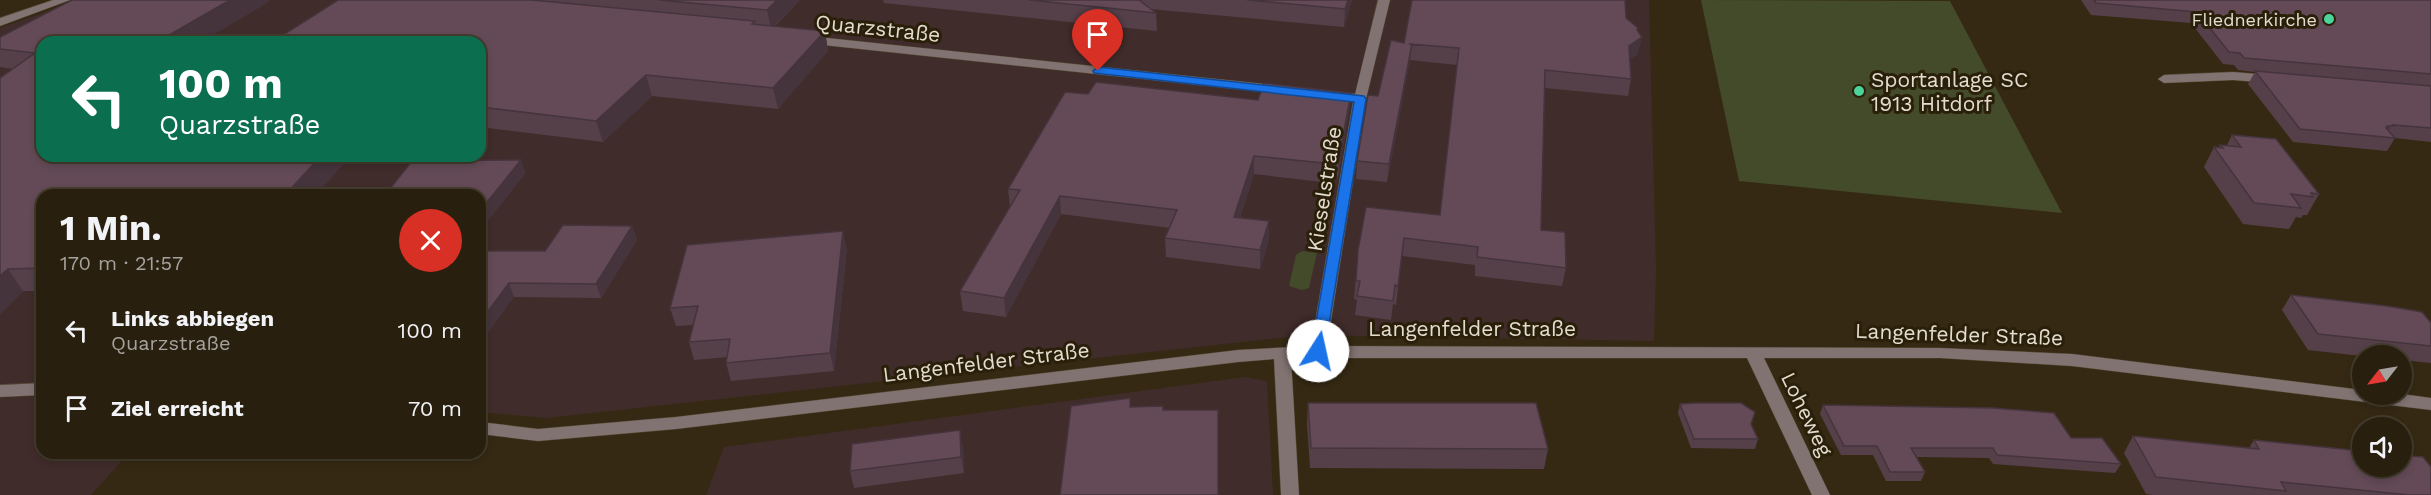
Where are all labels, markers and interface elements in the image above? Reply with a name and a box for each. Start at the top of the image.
street label: Quarzstraße [814,9,942,47]
pin [1072,9,1123,71]
place label: Fliednerkirche [2192,9,2317,30]
marker: Fliednerkirche [2322,12,2336,26]
icon: arrive [1081,18,1114,51]
text: 100 m [159,59,283,108]
icon: left [60,60,138,138]
place label: Sportanlage SC 1913 Hitdorf [1871,67,2028,116]
marker: Sportanlage SC 1913 Hitdorf [1852,84,1866,98]
text: Quarzstraße [159,109,320,141]
street label: Kieselstraße [1302,125,1346,253]
text: 1 Min. [60,207,162,249]
button: close [399,209,462,272]
text: 170 m · 21:57 [60,251,183,275]
text: Links abbiegen [111,306,274,331]
icon: left [60,314,93,347]
street label: Langenfelder Straße [1368,316,1576,341]
text: 100 m [398,318,462,343]
street label: Langenfelder Straße [1855,318,2063,350]
position arrow [1286,319,1350,383]
text: Quarzstraße [111,331,230,355]
street label: Langenfelder Straße [881,337,1091,387]
north arrow [2352,345,2412,405]
map controls [2352,345,2412,477]
street label: Loheweg [1776,368,1838,461]
icon: arrive [60,392,93,425]
text: Ziel erreicht [111,396,244,421]
text: 70 m [408,396,462,421]
button: sound [2352,417,2412,477]

